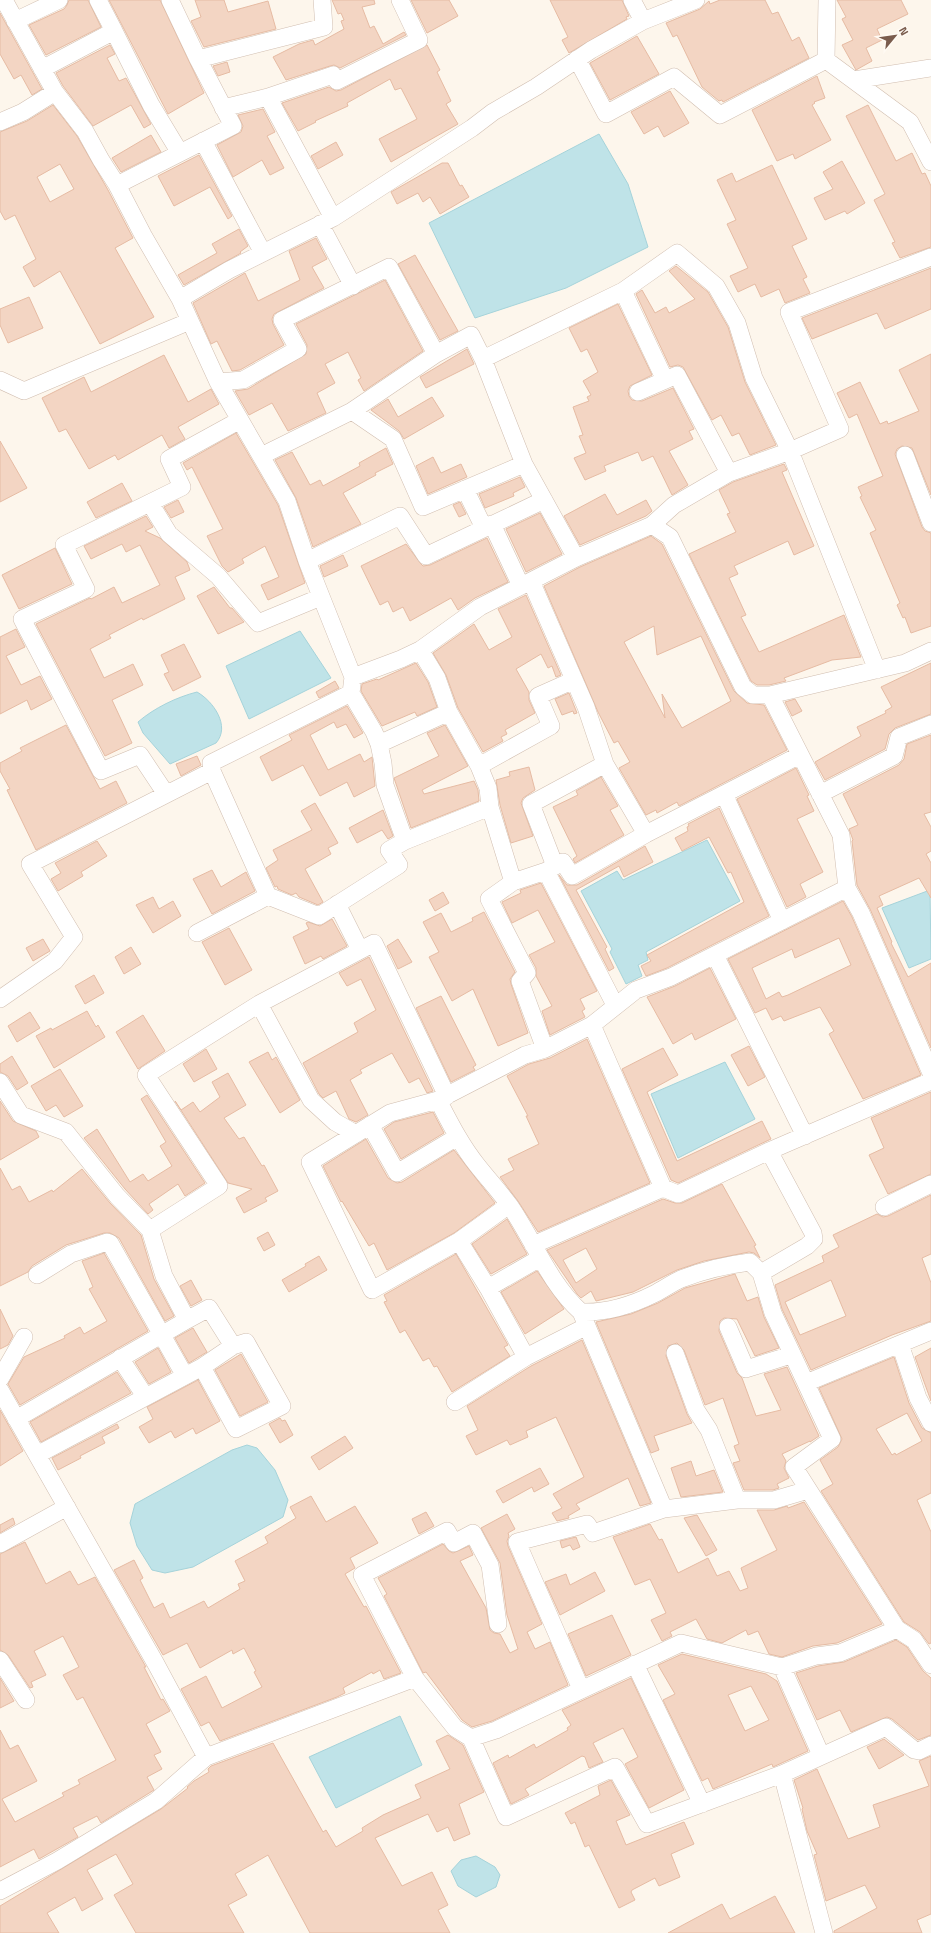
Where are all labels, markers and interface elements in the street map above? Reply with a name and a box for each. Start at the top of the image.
north arrow [875,16,915,56]
text: N [895,24,913,38]

